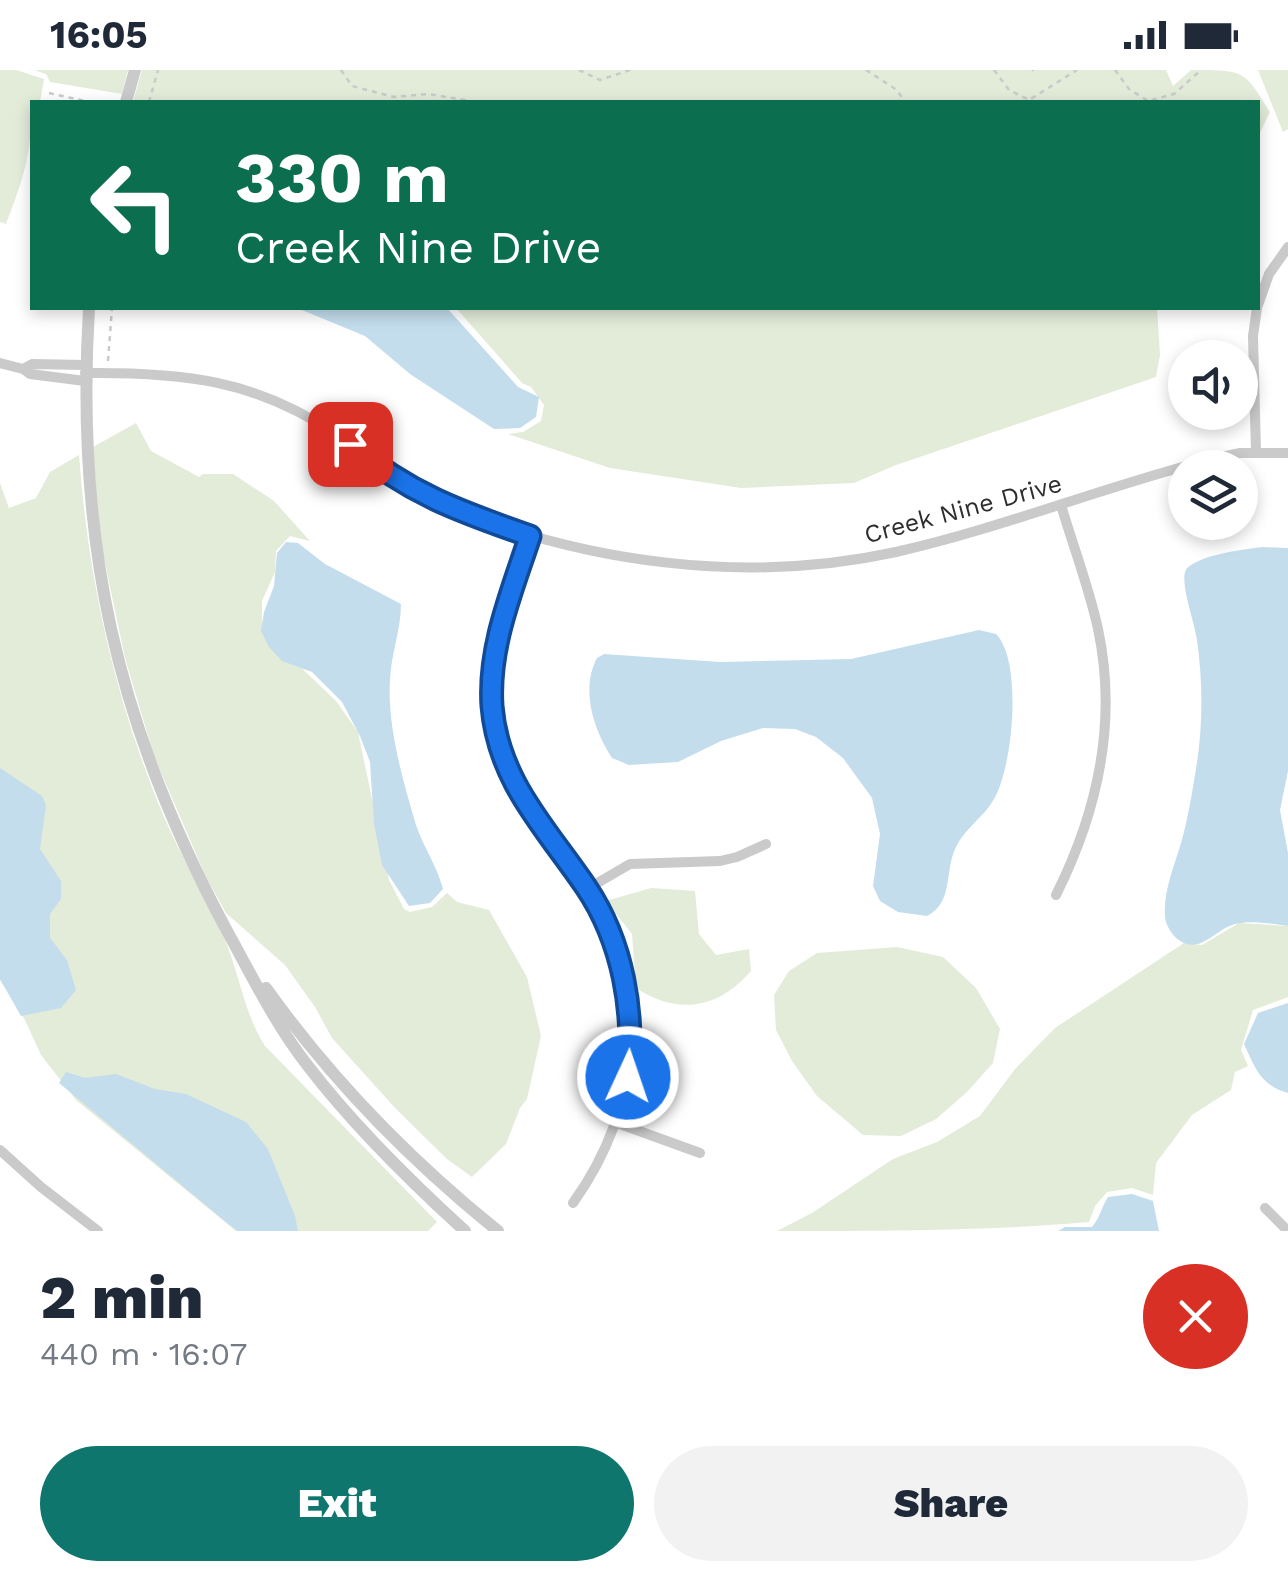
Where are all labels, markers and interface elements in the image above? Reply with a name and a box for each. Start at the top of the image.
text: 16:05 [50,13,148,57]
text: 330 m [235,137,449,219]
icon: left [70,140,200,270]
text: Creek Nine Drive [235,221,601,274]
map controls [1168,340,1258,540]
button: sound [1168,340,1258,430]
pin [308,402,393,487]
icon: arrive [323,417,378,472]
button: layers [1168,450,1258,540]
street label: Creek Nine Drive [861,469,1065,549]
position arrow [576,1025,680,1129]
text: 2 min [40,1262,204,1333]
button: close [1143,1264,1248,1369]
text: 440 m · 16:07 [40,1335,247,1373]
button: Exit [40,1446,634,1561]
button: Share [654,1446,1248,1561]

